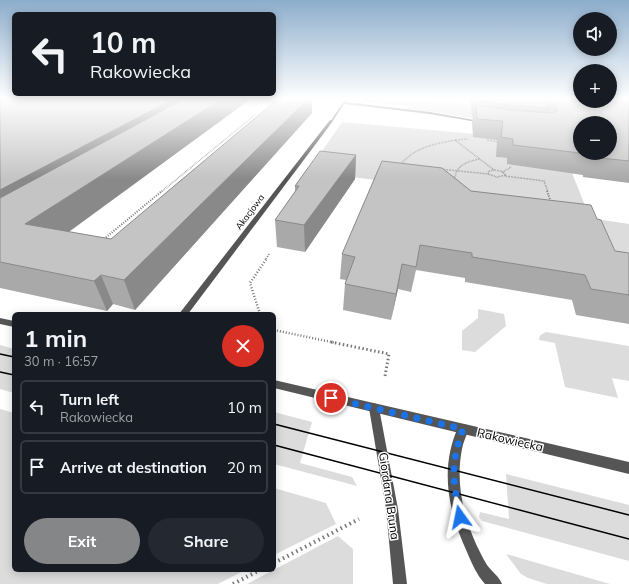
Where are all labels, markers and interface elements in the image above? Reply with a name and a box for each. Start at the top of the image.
map controls [573,12,617,160]
button: sound [573,12,617,56]
text: 10 m [90,25,156,60]
icon: left [24,28,76,80]
text: Rakowiecka [90,60,191,83]
button: + [573,64,617,108]
button: − [573,116,617,160]
street label: Akacjowa [233,192,266,232]
text: 1 min [24,323,87,353]
button: close [222,325,264,367]
text: 30 m · 16:57 [24,353,98,369]
pin [314,381,348,415]
icon: arrive [320,387,342,409]
text: Turn left [60,390,119,409]
icon: left [26,396,48,418]
text: 10 m [227,398,262,417]
text: Rakowiecka [60,409,133,425]
street label: Rakowiecka [476,425,545,454]
street label: Giordana Bruna [376,451,403,541]
icon: arrive [26,456,48,478]
text: Arrive at destination [60,458,207,477]
text: 20 m [227,458,262,477]
position arrow [439,496,481,538]
button: Exit [24,518,140,564]
button: Share [148,518,264,564]

